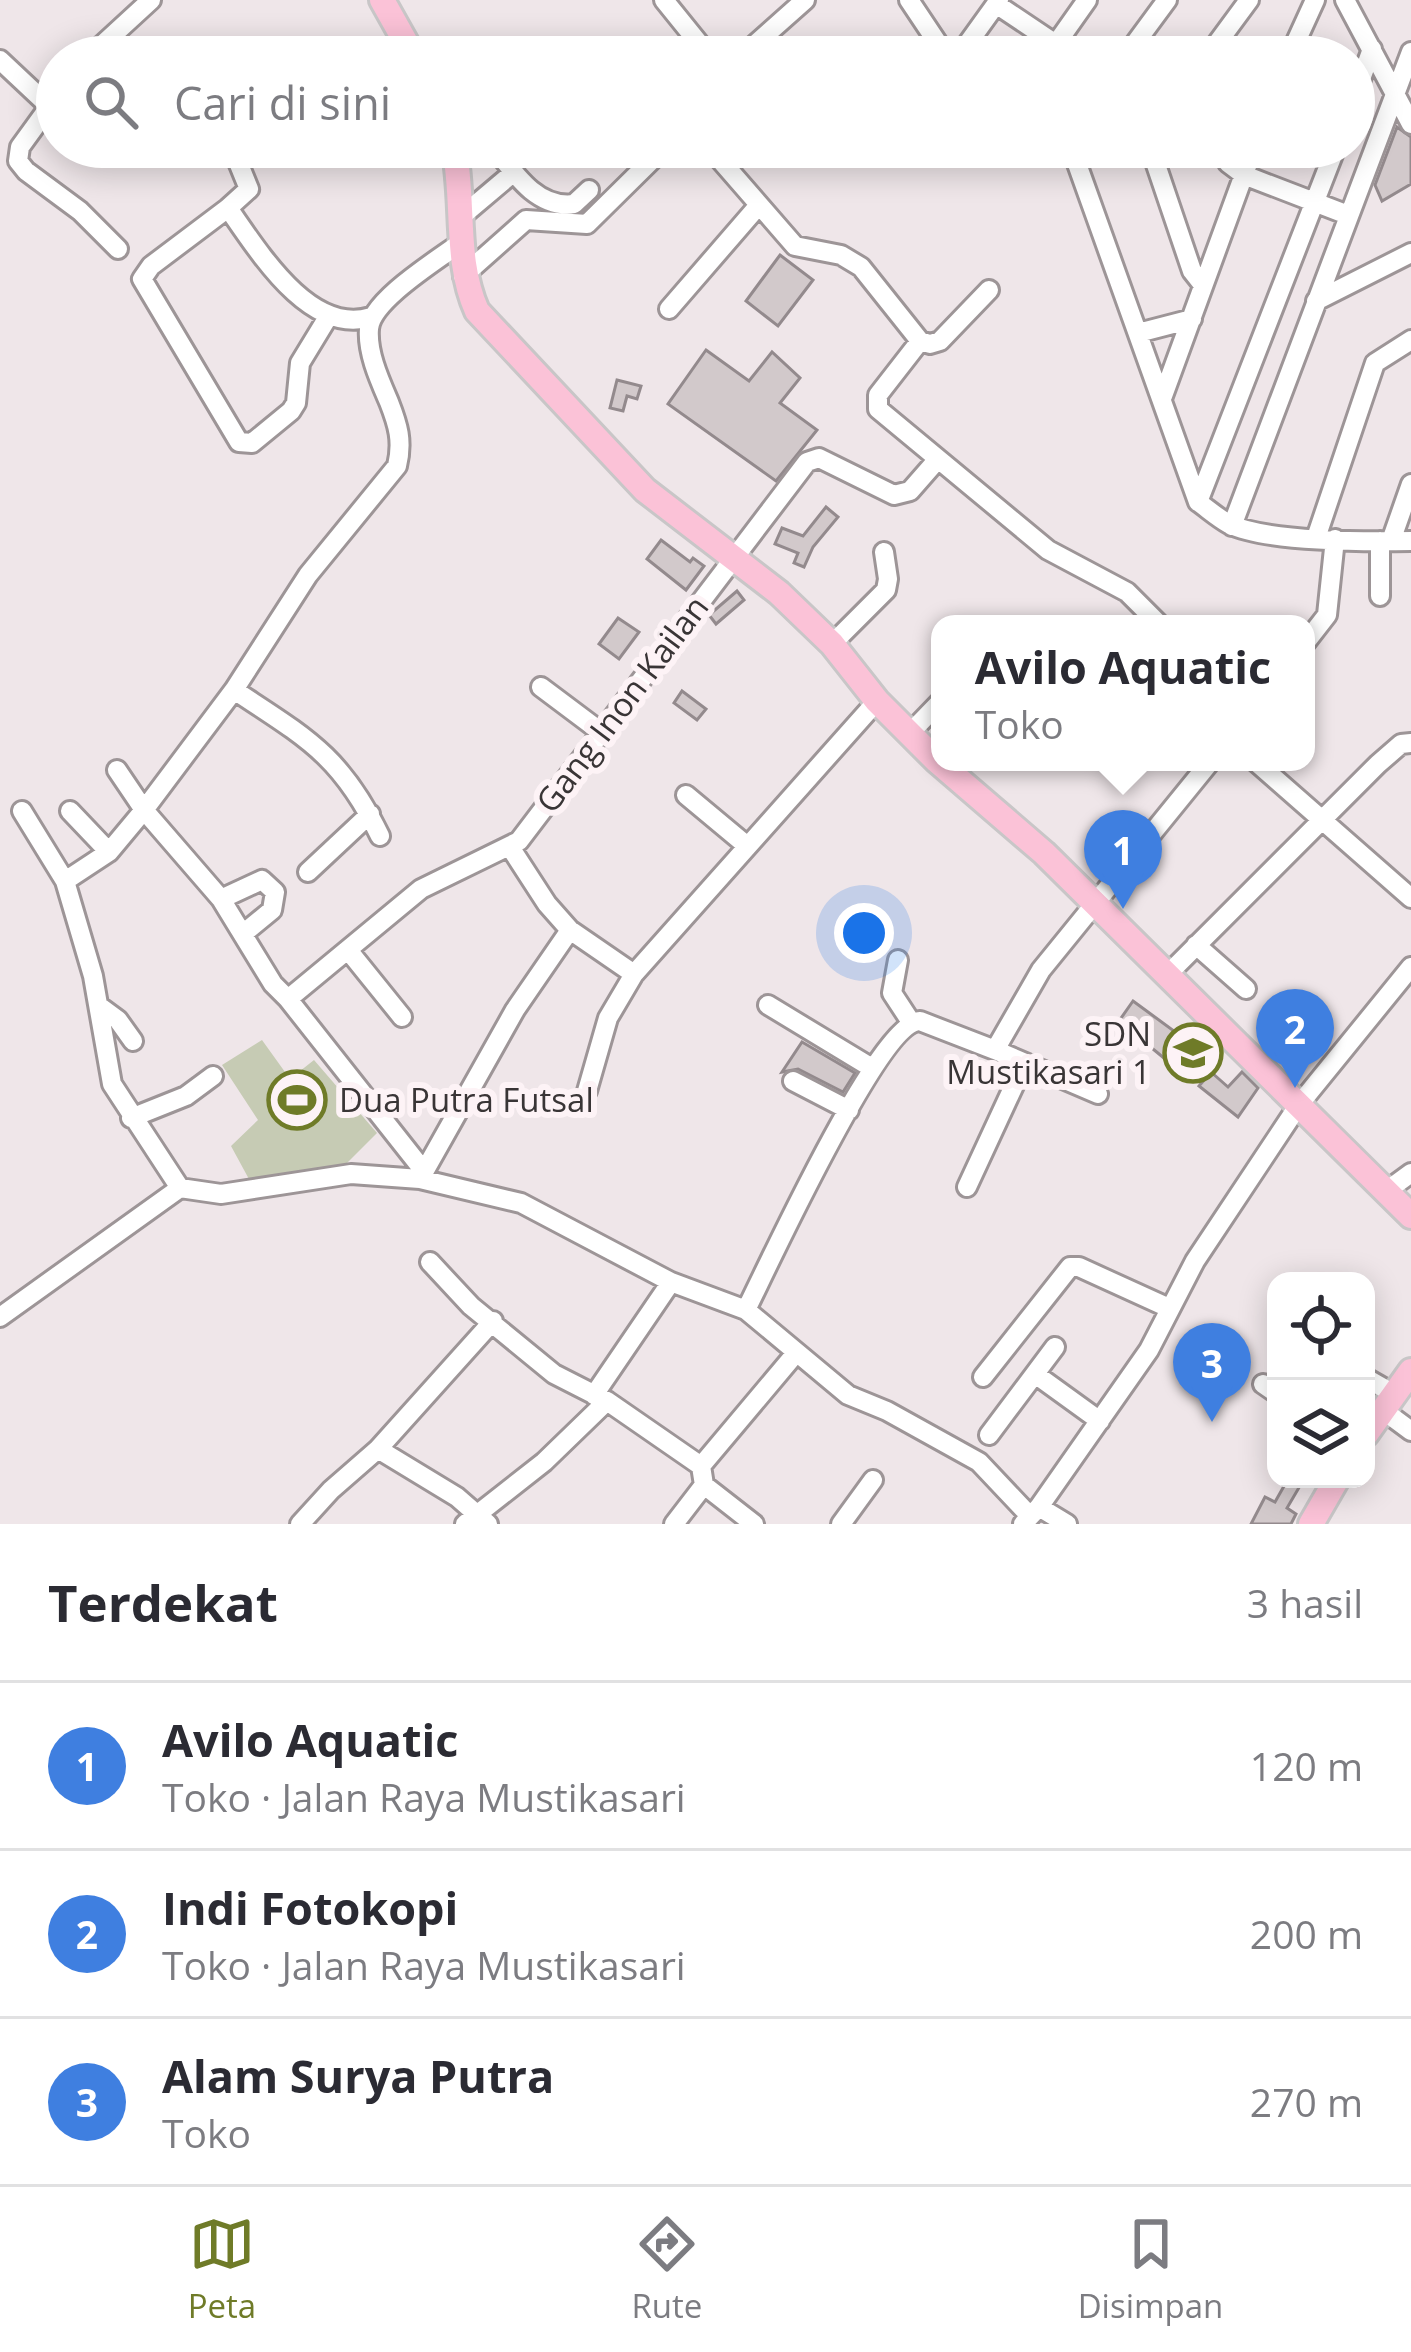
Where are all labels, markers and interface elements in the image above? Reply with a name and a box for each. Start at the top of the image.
search box [36,36,1375,168]
icon: search [78,69,144,135]
text: Cari di sini [174,72,391,133]
street label: Gang Inon Kailan [525,586,718,821]
popup [931,615,1315,771]
text: Avilo Aquatic [975,636,1271,697]
text: Toko [975,697,1064,750]
pin: 1 [1084,810,1162,909]
your location [834,903,894,963]
pin: 2 [1256,989,1334,1088]
place label: SDN Mustikasari 1 [946,1011,1151,1094]
school or university icon: SDN Mustikasari 1 [1162,1022,1224,1084]
sports icon: Dua Putra Futsal [266,1069,328,1131]
place label: Dua Putra Futsal [339,1077,594,1122]
map controls [1267,1272,1375,1488]
button: locate [1267,1272,1375,1380]
pin: 3 [1173,1323,1251,1422]
button: layers [1267,1380,1375,1488]
text: Terdekat [48,1567,278,1637]
text: 3 hasil [1247,1576,1363,1629]
text: Avilo Aquatic [162,1709,458,1770]
text: 1 [76,1739,98,1792]
text: 120 m [1250,1739,1363,1792]
text: Toko · Jalan Raya Mustikasari [162,1770,686,1823]
text: Indi Fotokopi [162,1877,458,1938]
text: 2 [76,1907,98,1960]
text: 200 m [1250,1907,1363,1960]
text: Toko · Jalan Raya Mustikasari [162,1938,686,1991]
text: Alam Surya Putra [162,2045,554,2106]
text: 3 [76,2075,98,2128]
text: 270 m [1250,2075,1363,2128]
text: Toko [162,2106,251,2159]
tab: Peta [188,2211,256,2328]
tab: Rute [631,2211,702,2328]
tab: Disimpan [1078,2211,1223,2328]

